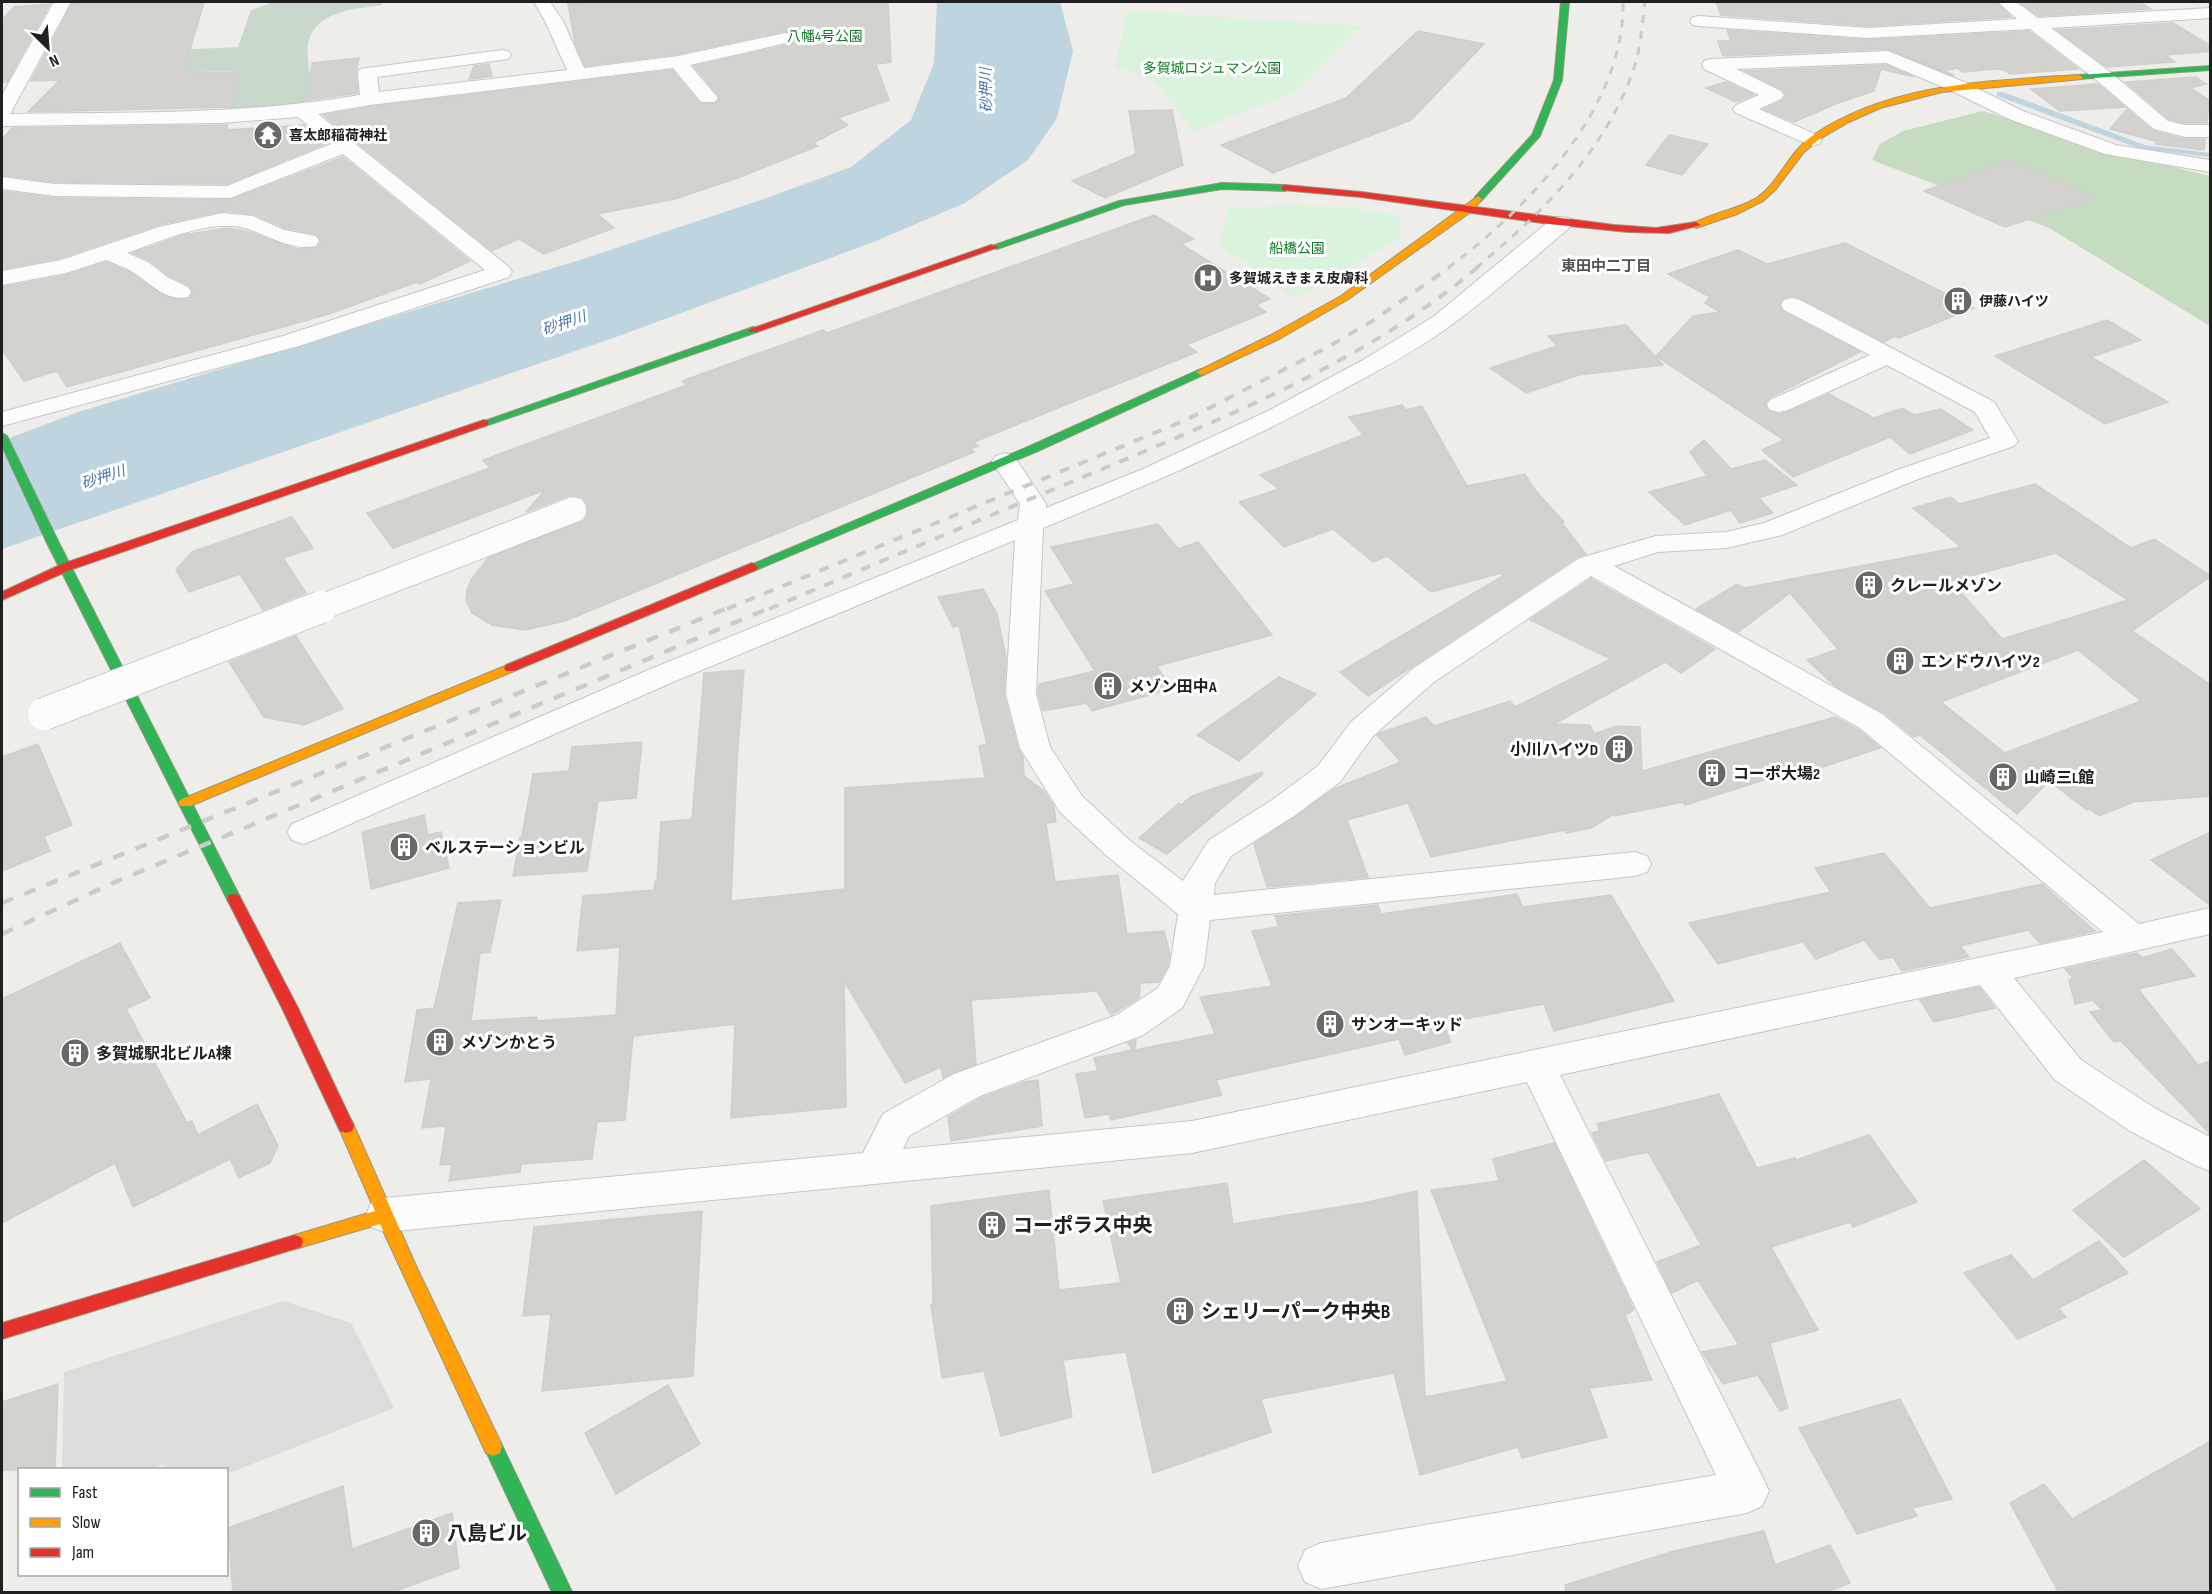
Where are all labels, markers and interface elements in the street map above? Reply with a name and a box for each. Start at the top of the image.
north arrow [18,18,78,78]
park label: 八幡4号公園 [787,28,863,45]
text: N [46,50,62,71]
park label: 多賀城ロジュマン公園 [1142,60,1282,77]
water label: 砂押川 [977,65,996,113]
temple icon: 喜太郎稲荷神社 [252,119,284,151]
place label: 喜太郎稲荷神社 [289,127,387,144]
park label: 船橋公園 [1269,240,1325,257]
district label: 東田中二丁目 [1561,257,1651,276]
hospital icon: 多賀城えきまえ皮膚科 [1192,262,1224,294]
place label: 多賀城えきまえ皮膚科 [1229,270,1369,287]
building icon: 伊藤ハイツ [1942,285,1974,317]
place label: 伊藤ハイツ [1979,293,2049,310]
water label: 砂押川 [540,307,590,340]
water label: 砂押川 [79,461,129,493]
building icon: クレールメゾン [1853,569,1885,601]
place label: クレールメゾン [1890,577,2002,596]
building icon: エンドウハイツ2 [1884,645,1916,677]
place label: エンドウハイツ2 [1921,653,2040,672]
building icon: メゾン田中A [1092,670,1124,702]
place label: メゾン田中A [1129,678,1217,697]
building icon: 小川ハイツD [1603,733,1635,765]
place label: 小川ハイツD [1510,741,1598,760]
building icon: コーポ大場2 [1696,757,1728,789]
building icon: 山崎三L館 [1987,761,2019,793]
place label: コーポ大場2 [1733,765,1820,784]
place label: 山崎三L館 [2024,769,2094,788]
building icon: ベルステーションビル [388,831,420,863]
place label: ベルステーションビル [425,839,585,858]
building icon: サンオーキッド [1314,1008,1346,1040]
place label: サンオーキッド [1351,1016,1463,1035]
building icon: メゾンかとう [424,1026,456,1058]
place label: メゾンかとう [461,1034,557,1053]
building icon: 多賀城駅北ビルA棟 [59,1037,91,1069]
place label: 多賀城駅北ビルA棟 [96,1044,232,1064]
building icon: コーポラス中央 [976,1209,1008,1241]
place label: コーポラス中央 [1013,1214,1153,1238]
building icon: シェリーパーク中央B [1164,1295,1196,1327]
place label: シェリーパーク中央B [1201,1300,1390,1324]
legend [18,1468,228,1576]
text: Fast [72,1482,98,1503]
text: Slow [72,1512,101,1533]
building icon: 八島ビル [410,1517,442,1549]
place label: 八島ビル [447,1522,527,1546]
text: Jam [71,1542,94,1563]

